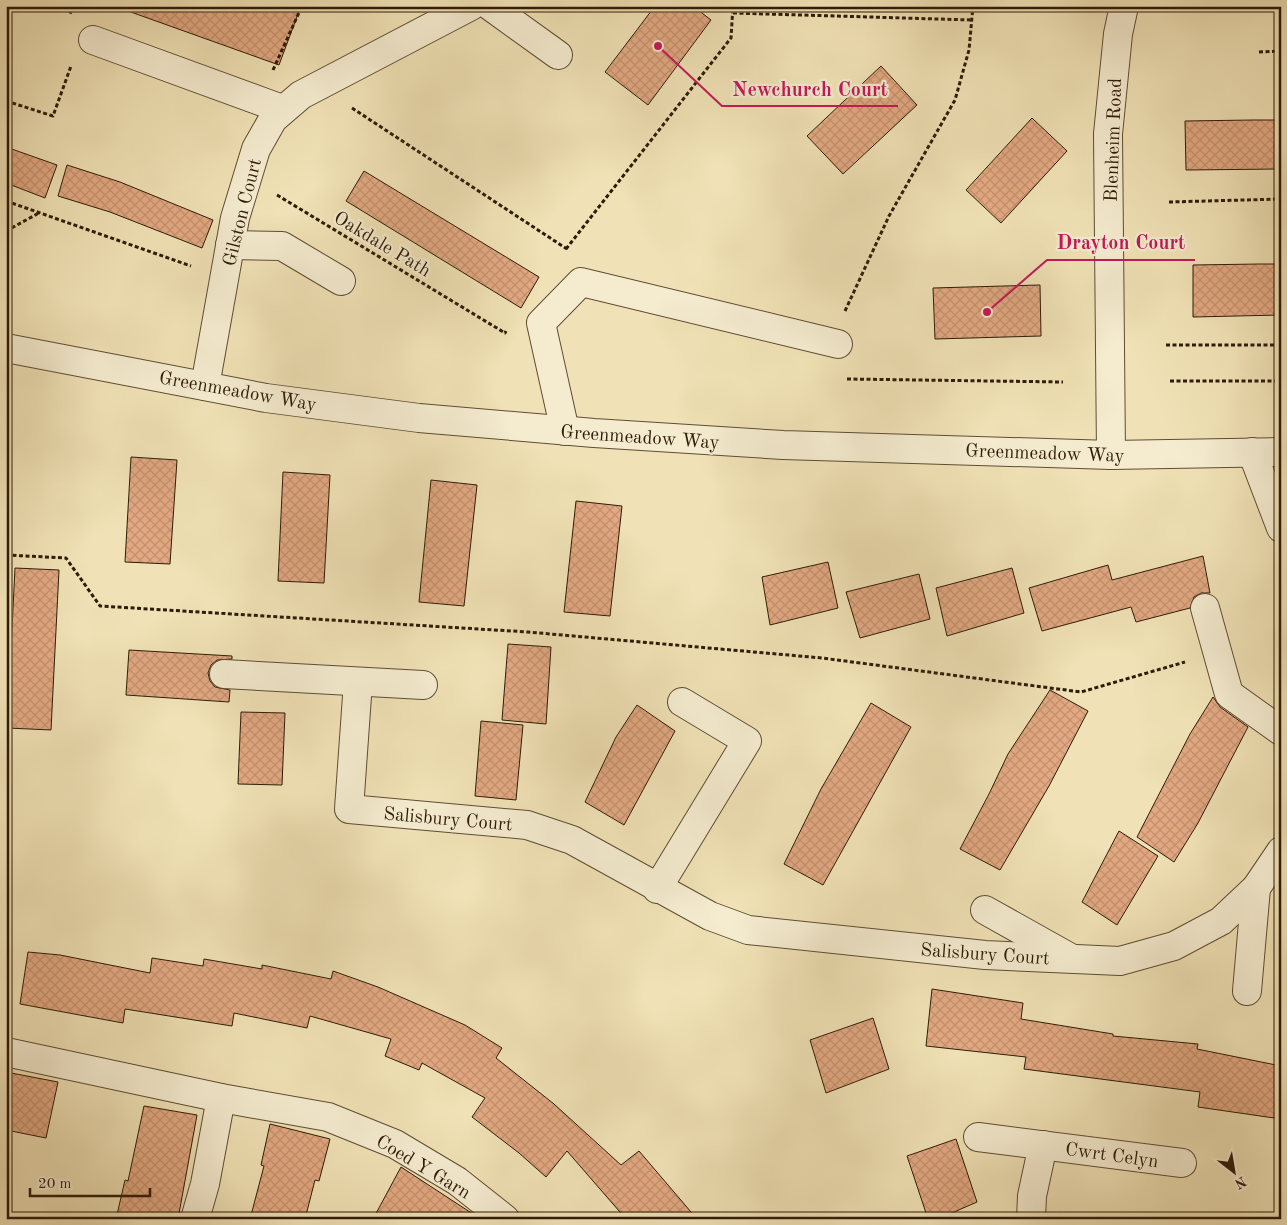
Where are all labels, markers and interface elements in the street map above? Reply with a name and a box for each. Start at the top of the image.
callout: Newchurch Court [722,71,898,106]
street label: Blenheim Road [1103,78,1126,202]
text: Newchurch Court [732,81,888,101]
street label: Gilston Court [221,157,266,269]
street label: Oakdale Path [330,209,434,281]
callout: Drayton Court [1047,225,1195,260]
text: Drayton Court [1057,234,1185,254]
street label: Greenmeadow Way [157,369,318,416]
street label: Greenmeadow Way [560,423,720,454]
street label: Greenmeadow Way [965,442,1125,467]
street label: Salisbury Court [382,805,513,836]
street label: Salisbury Court [920,942,1050,969]
street label: Coed Y Garn [372,1133,473,1204]
street label: Cwrt Celyn [1064,1141,1160,1172]
north arrow [1210,1148,1260,1198]
scale bar [30,1165,150,1197]
text: N [1232,1174,1248,1191]
text: 20 m [38,1177,72,1192]

